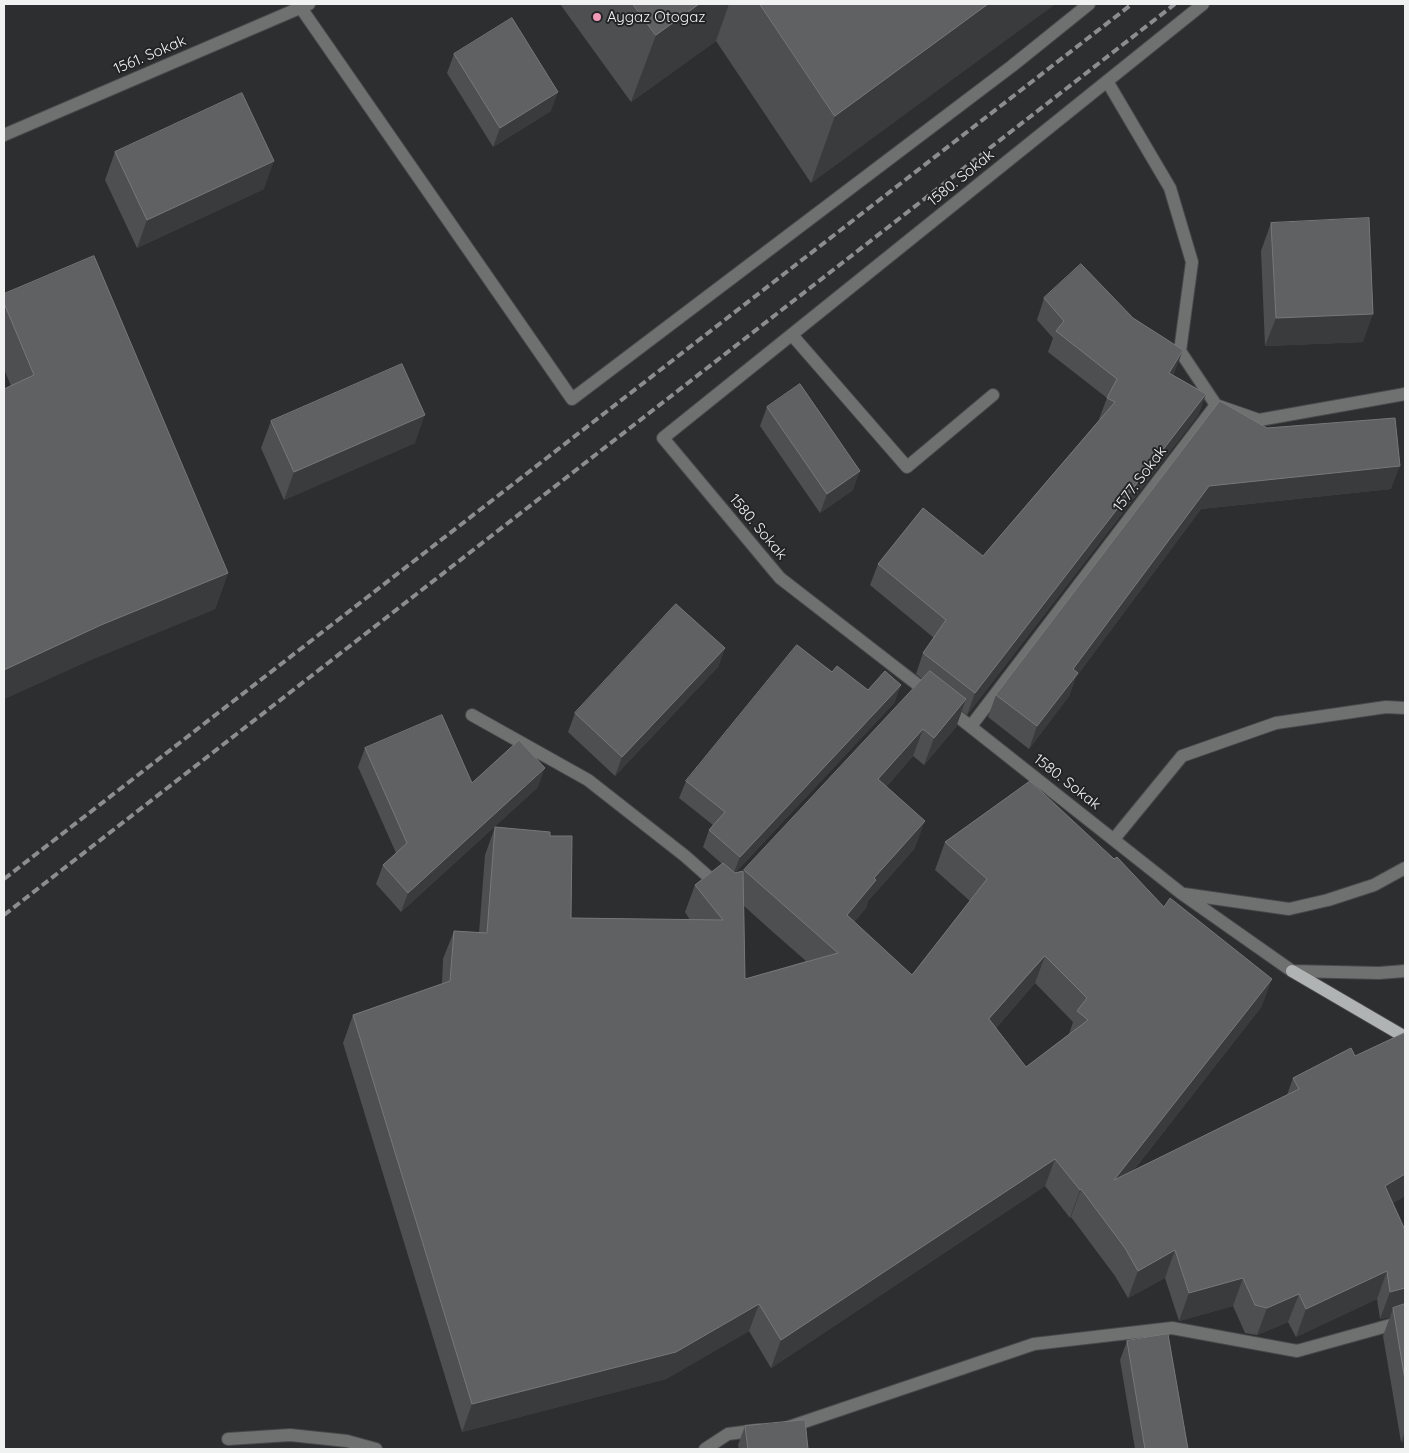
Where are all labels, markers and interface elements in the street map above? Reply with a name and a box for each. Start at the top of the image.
place label: Aygaz Otogaz [607,8,705,26]
marker: Aygaz Otogaz [591,11,603,23]
street label: 1561. Sokak [111,32,189,78]
street label: 1580. Sokak [924,146,998,210]
street label: 1577. Sokak [1109,443,1171,515]
street label: 1580. Sokak [725,491,791,563]
street label: 1580. Sokak [1030,750,1104,814]

